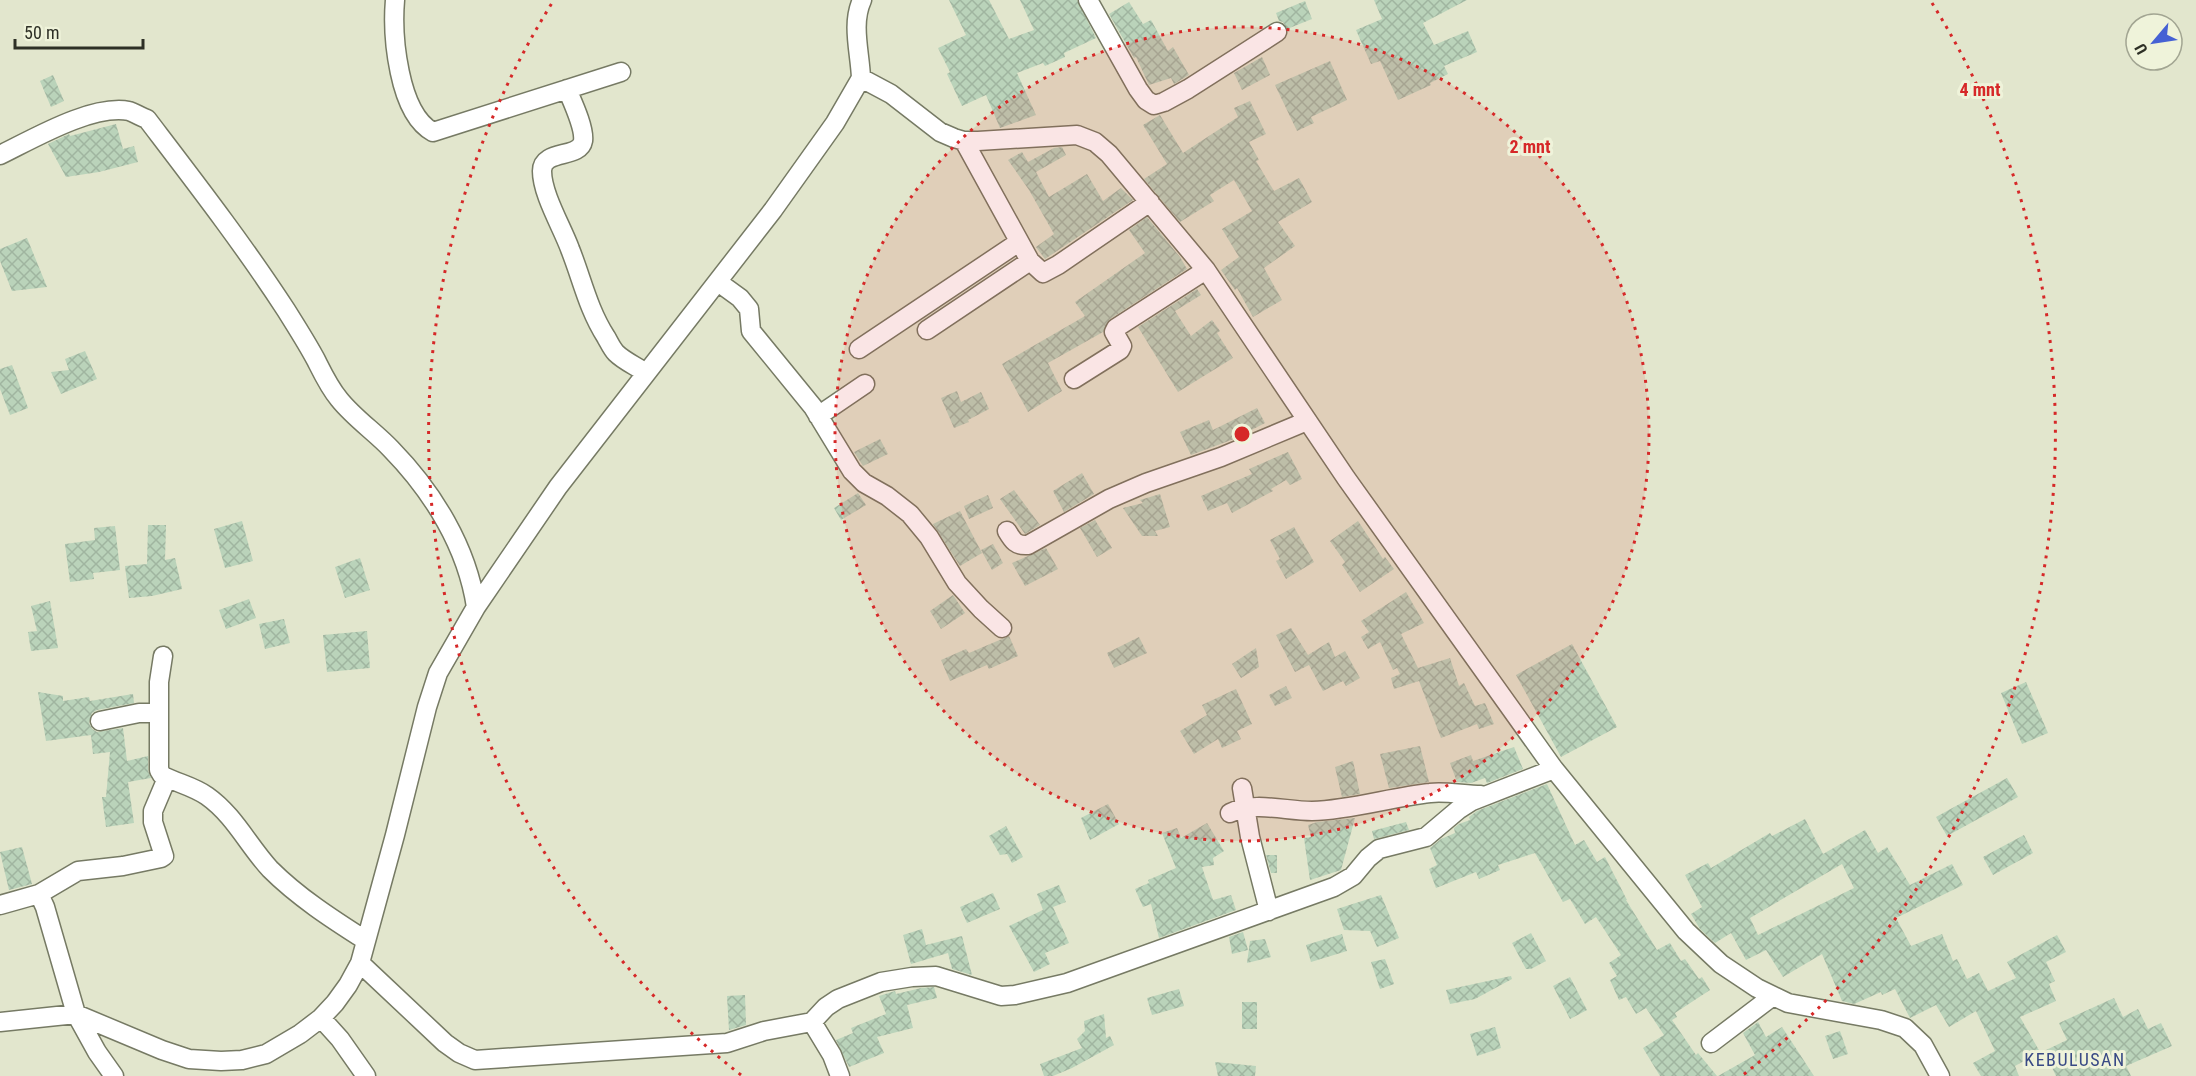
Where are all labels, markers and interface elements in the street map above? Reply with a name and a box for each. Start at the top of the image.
scale bar [15,12,142,50]
north arrow [2124,12,2184,72]
text: 50 m [24,22,59,43]
text: U [2131,40,2152,58]
text: 4 mnt [1960,79,2001,100]
text: 2 mnt [1510,136,1551,157]
centre of rings [1232,424,1252,444]
district label: KEBULUSAN [2024,1049,2126,1070]

